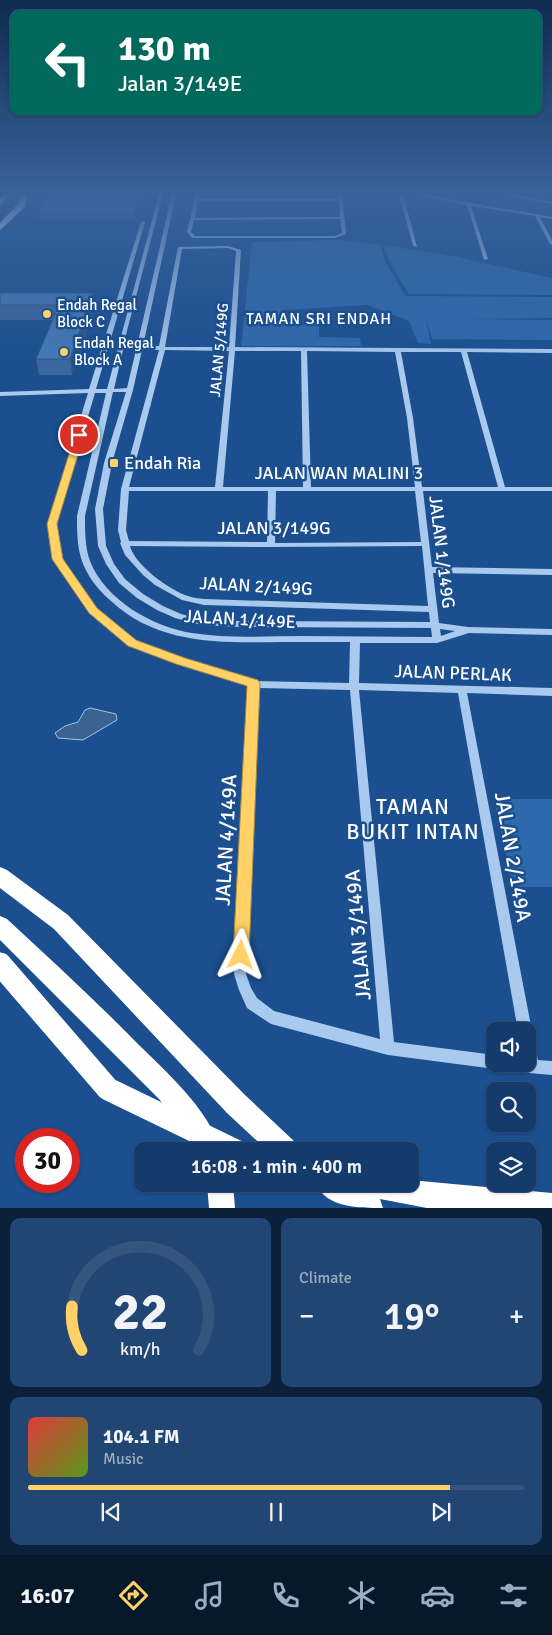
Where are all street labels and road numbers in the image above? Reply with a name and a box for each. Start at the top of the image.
street label: JALAN 5/149G [206,302,232,398]
street label: JALAN WAN MALINI 3 [255,462,423,484]
street label: JALAN 1/149G [424,494,460,610]
street label: JALAN 3/149G [217,517,331,539]
street label: JALAN 2/149G [199,572,313,600]
street label: JALAN 1/149E [184,605,296,633]
street label: JALAN PERLAK [394,660,512,686]
street label: JALAN 4/149A [210,774,242,906]
street label: JALAN 2/149A [489,790,537,924]
street label: JALAN 3/149A [339,868,377,1002]

